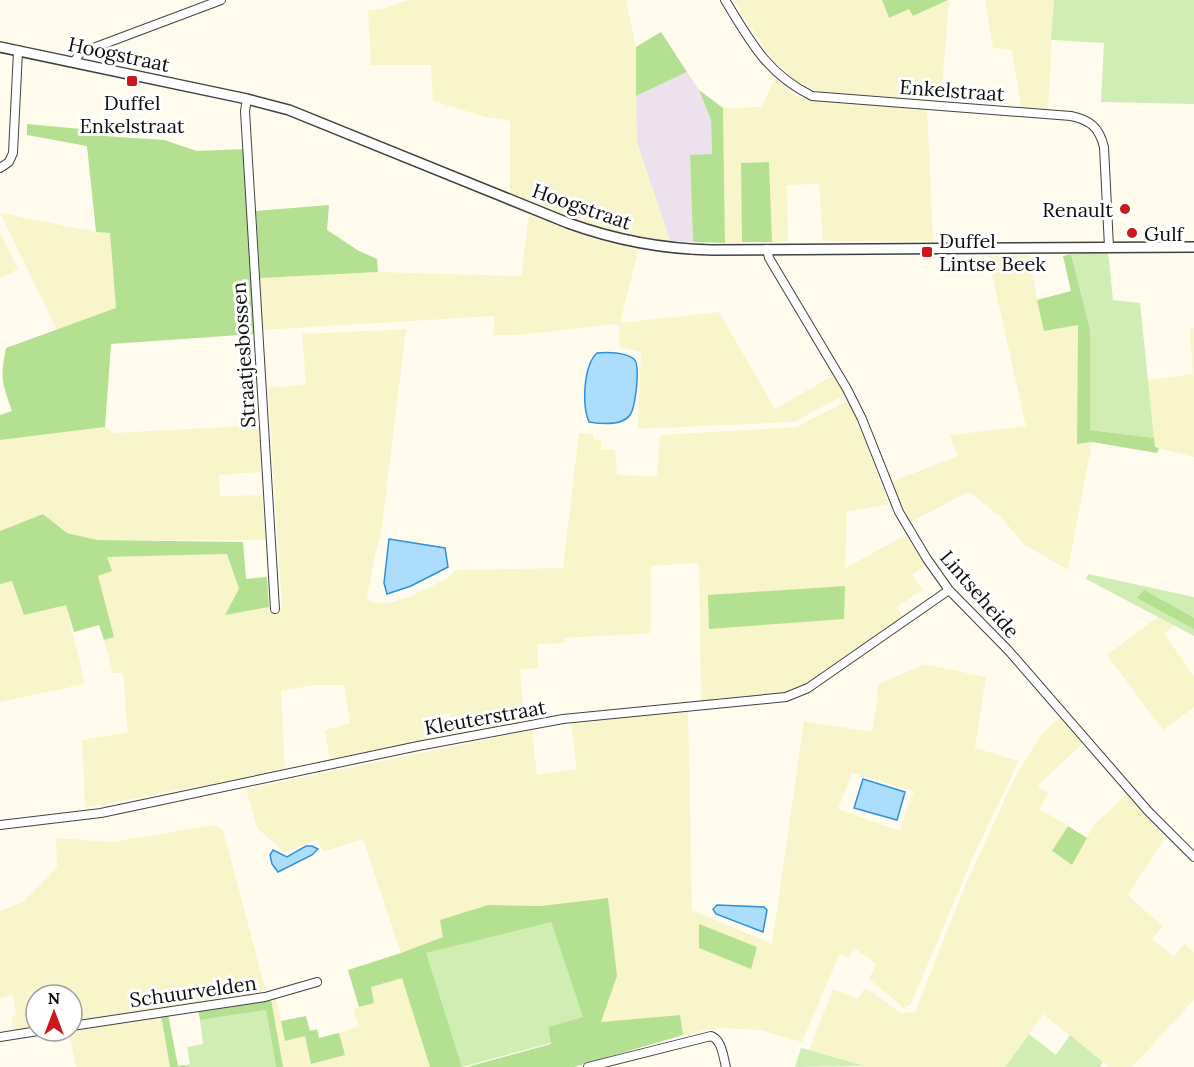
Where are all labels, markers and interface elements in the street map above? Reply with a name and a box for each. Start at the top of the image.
street label: Hoogstraat [66,31,172,77]
marker: Duffel Enkelstraat [125,74,139,88]
street label: Enkelstraat [899,74,1006,106]
place label: Duffel Enkelstraat [79,90,185,138]
street label: Hoogstraat [529,177,635,235]
place label: Renault [1042,197,1113,222]
marker: Renault [1118,202,1132,216]
place label: Gulf [1144,221,1185,246]
marker: Gulf [1125,226,1139,240]
place label: Duffel Lintse Beek [939,228,1046,276]
marker: Duffel Lintse Beek [920,245,934,259]
street label: Straatjesbossen [225,281,261,429]
street label: Lintseheide [935,545,1025,643]
street label: Kleuterstraat [422,694,548,740]
street label: Schuurvelden [128,970,258,1012]
north arrow [24,983,84,1043]
text: N [48,988,60,1008]

